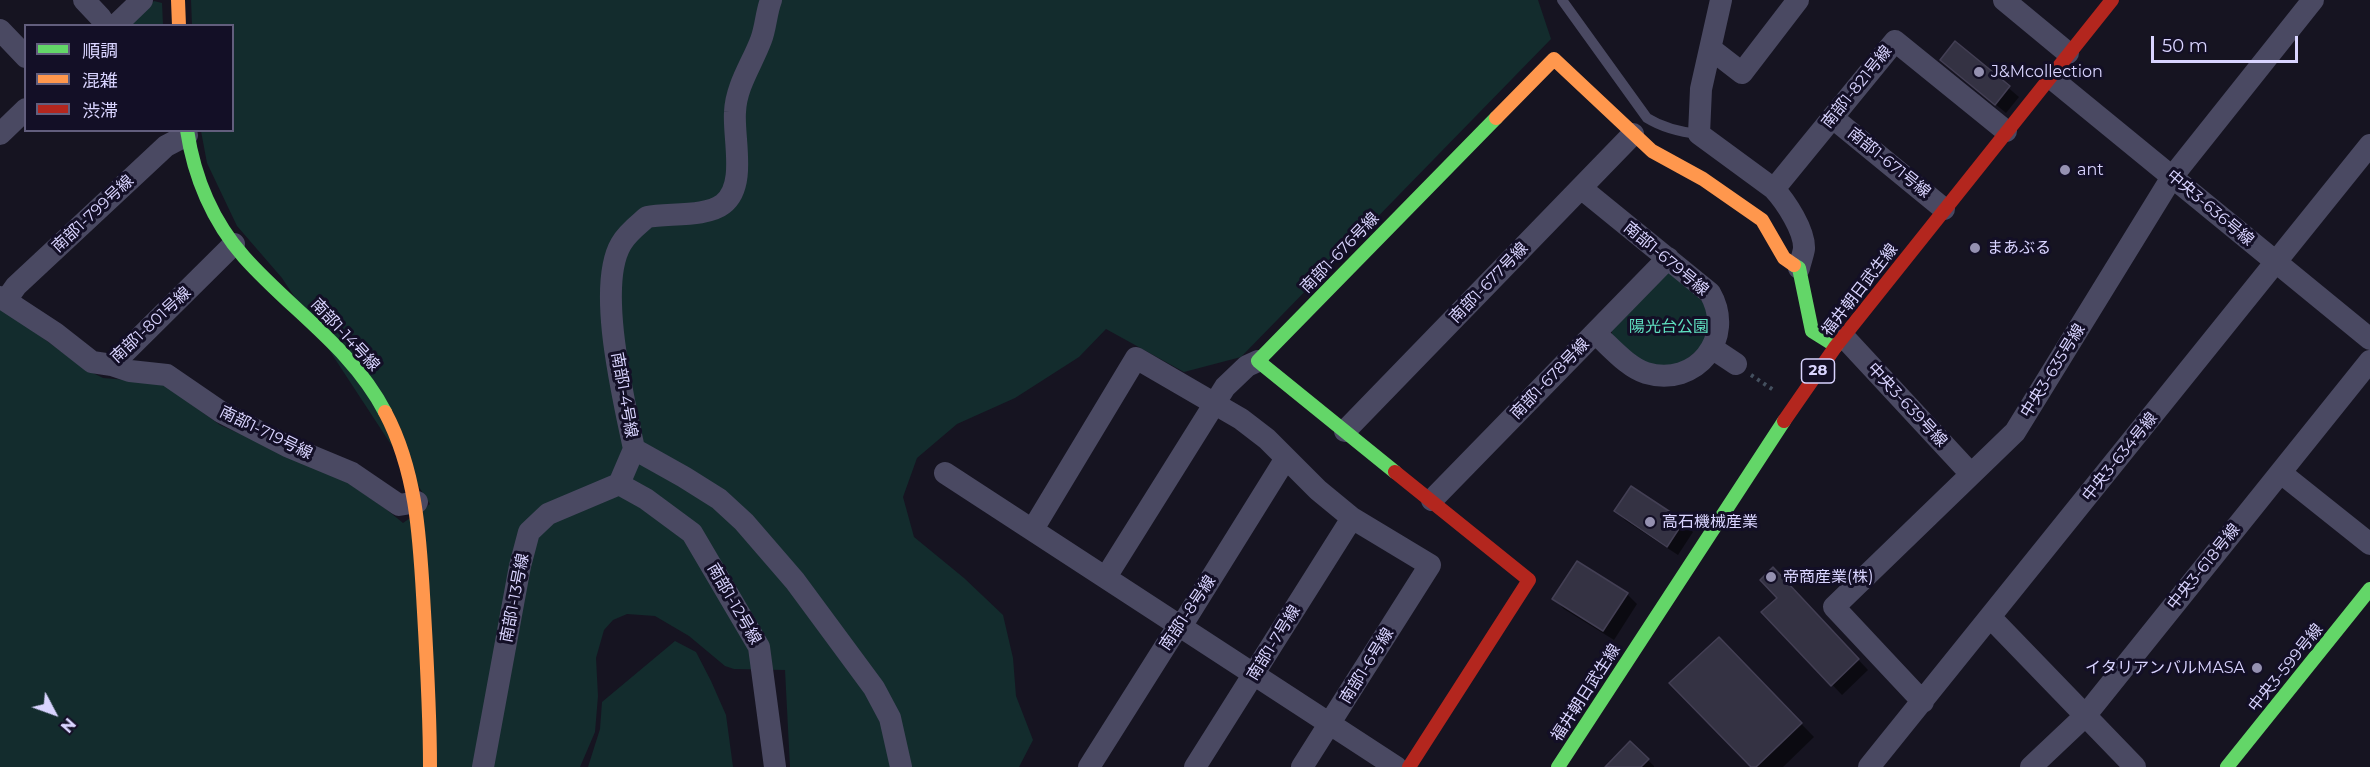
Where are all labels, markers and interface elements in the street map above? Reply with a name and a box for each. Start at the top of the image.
legend [24,24,234,132]
scale bar [2154,24,2301,62]
text: 50 m [2162,35,2208,57]
text: 順調 [82,40,118,62]
street label: 南部1-821号線 [1818,42,1896,132]
place label: J&Mcollection [1991,62,2103,82]
marker: J&Mcollection [1972,65,1986,79]
text: 混雑 [82,70,118,92]
text: 渋滞 [82,100,118,122]
street label: 南部1-671号線 [1844,124,1934,202]
place label: ant [2077,160,2104,180]
marker: ant [2058,163,2072,177]
street label: 中央3-636号線 [2163,166,2257,250]
street label: 南部1-799号線 [48,171,138,257]
street label: 南部1-676号線 [1297,209,1383,297]
street label: 南部1-679号線 [1620,218,1712,300]
place label: まあぶる [1987,238,2051,258]
street label: 南部1-677号線 [1446,239,1532,327]
street label: 福井朝日武生線 [1818,240,1902,340]
marker: まあぶる [1968,241,1982,255]
street label: 南部1-801号線 [107,283,195,367]
street label: 南部1-14号線 [307,295,383,375]
park label: 陽光台公園 [1629,317,1709,337]
street label: 中央3-635号線 [2017,321,2089,421]
street label: 南部1-678号線 [1507,335,1593,423]
street label: 南部1-4号線 [607,351,641,439]
road number: 28 [1802,359,1834,383]
street label: 中央3-639号線 [1863,359,1951,451]
street label: 南部1-719号線 [216,402,316,464]
street label: 中央3-634号線 [2078,409,2162,505]
place label: 高石機械産業 [1662,512,1758,532]
marker: 高石機械産業 [1643,515,1657,529]
street label: 中央3-618号線 [2164,520,2244,614]
street label: 南部1-13号線 [497,552,533,644]
street label: 南部1-12号線 [703,560,765,648]
place label: 帝商産業(株) [1783,567,1874,587]
marker: 帝商産業(株) [1764,570,1778,584]
street label: 南部1-8号線 [1156,572,1220,654]
street label: 南部1-7号線 [1243,602,1305,684]
street label: 中央3-599号線 [2245,620,2327,716]
street label: 南部1-6号線 [1336,625,1398,707]
street label: 福井朝日武生線 [1547,641,1625,745]
place label: イタリアンバルMASA [2085,658,2245,678]
marker: イタリアンバルMASA [2250,661,2264,675]
north arrow [24,683,84,743]
text: N [57,714,79,736]

